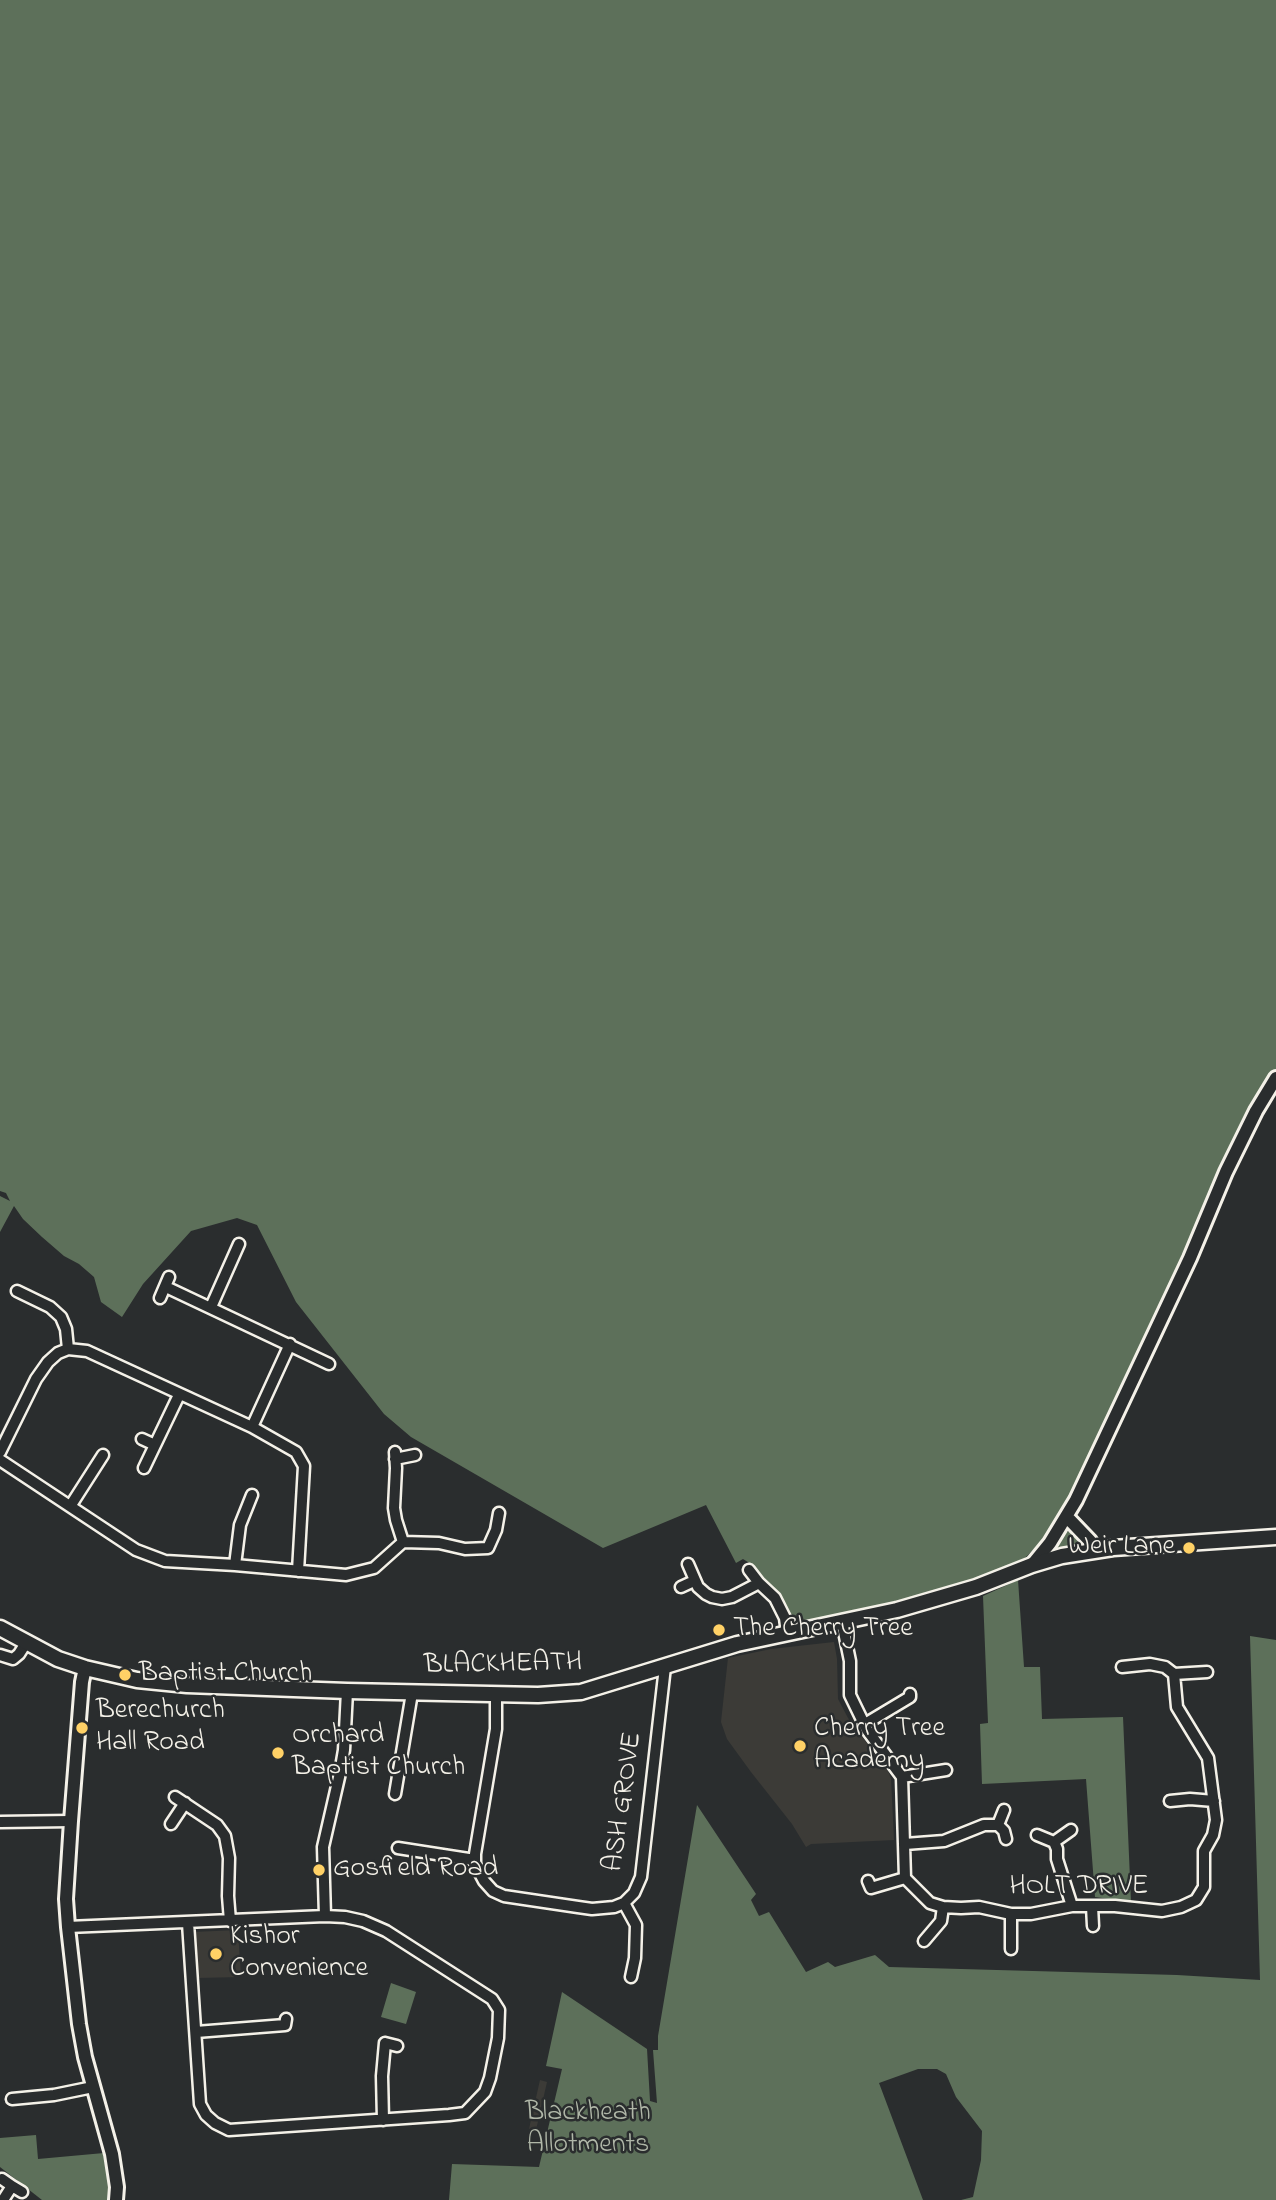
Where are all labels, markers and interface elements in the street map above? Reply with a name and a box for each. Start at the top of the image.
place label: Weir Lane [1068,1531,1175,1565]
marker: Weir Lane [1181,1540,1197,1556]
place label: The Cherry Tree [733,1613,913,1647]
marker: The Cherry Tree [711,1622,727,1638]
street label: BLACKHEATH [424,1648,582,1684]
place label: Baptist Church [139,1658,312,1692]
marker: Baptist Church [117,1667,133,1683]
place label: Berechurch Hall Road [96,1695,225,1761]
place label: Cherry Tree Academy [814,1713,945,1779]
marker: Berechurch Hall Road [74,1720,90,1736]
place label: Orchard Baptist Church [292,1720,465,1786]
street label: ASH GROVE [599,1730,651,1874]
marker: Cherry Tree Academy [792,1738,808,1754]
marker: Orchard Baptist Church [270,1745,286,1761]
place label: Gosfield Road [333,1853,498,1887]
marker: Gosfield Road [311,1862,327,1878]
street label: HOLT DRIVE [1009,1871,1149,1905]
place label: Kishor Convenience [230,1921,368,1987]
marker: Kishor Convenience [208,1946,224,1962]
park label: Blackheath Allotments [525,2097,651,2163]

